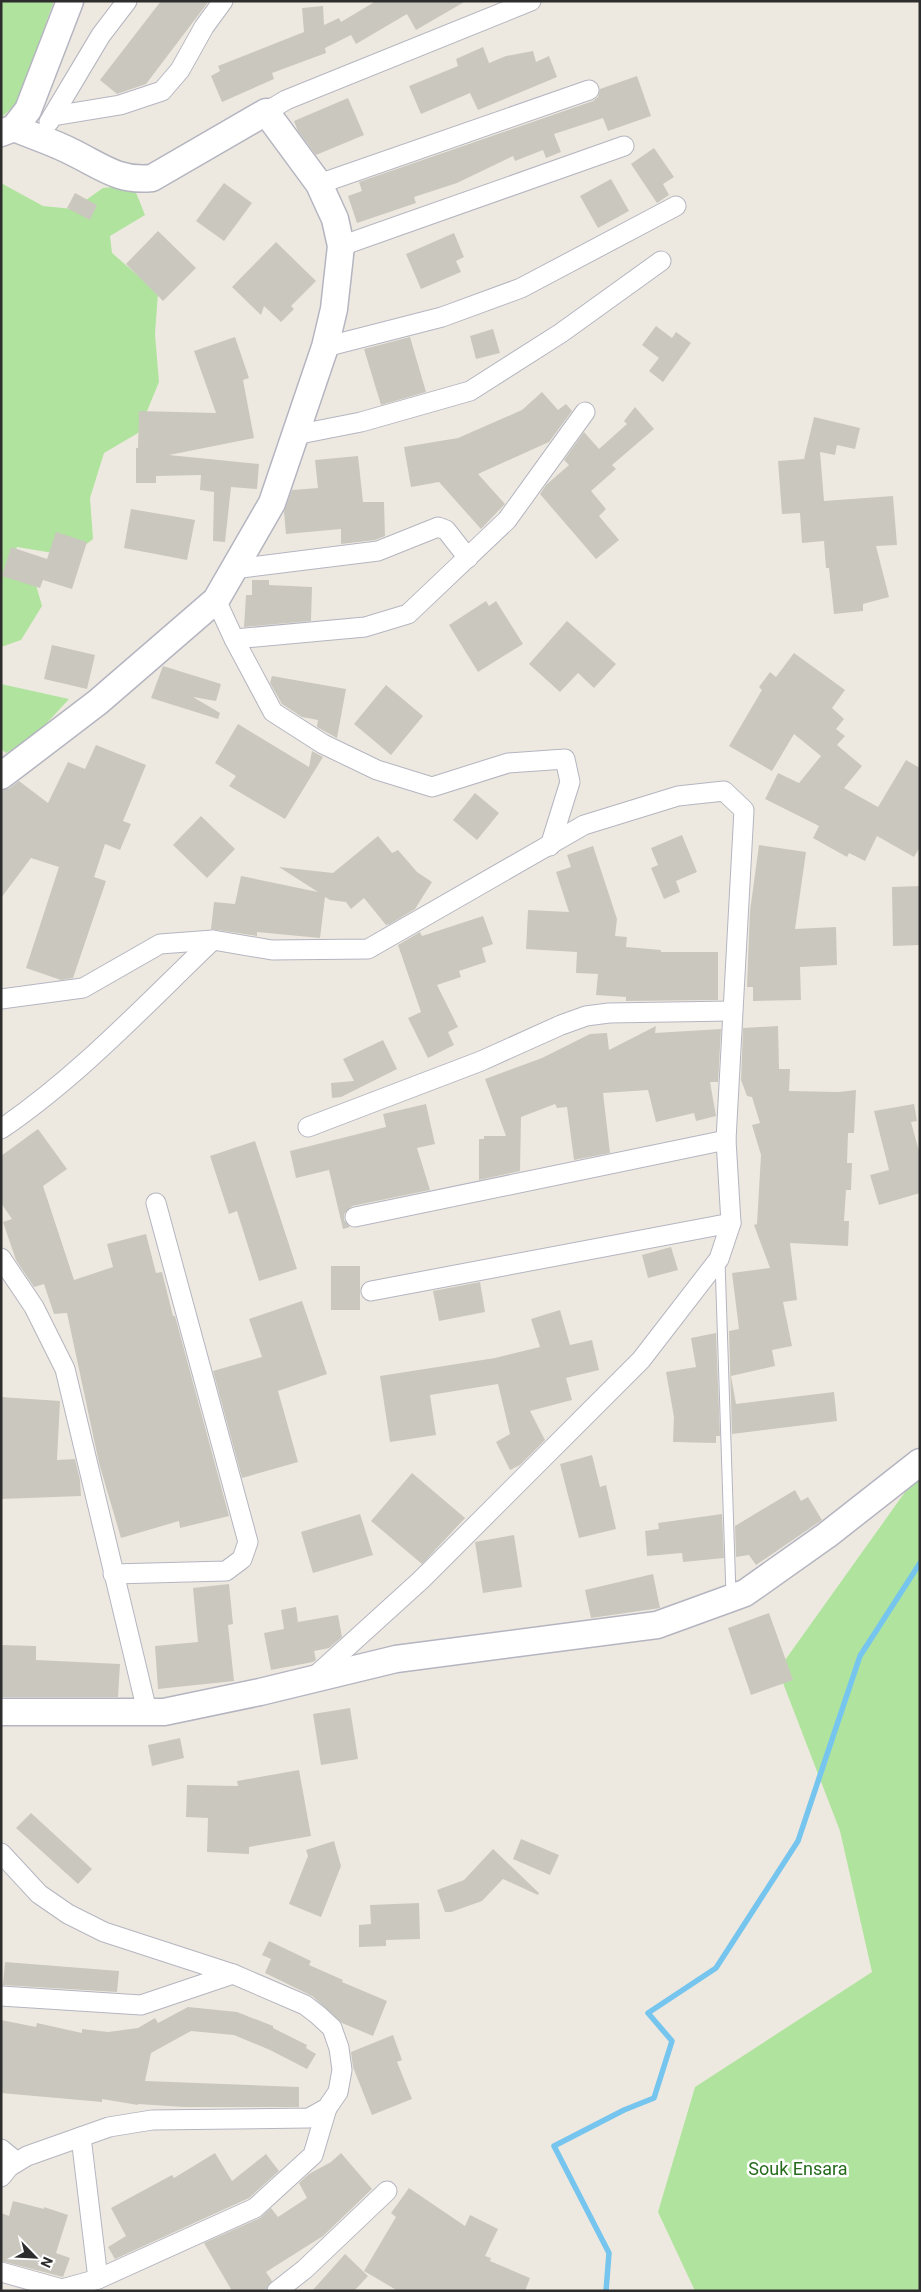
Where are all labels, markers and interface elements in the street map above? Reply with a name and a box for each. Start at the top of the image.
park label: Souk Ensara [748,2158,848,2179]
north arrow [10,2232,60,2282]
text: N [38,2255,56,2270]

